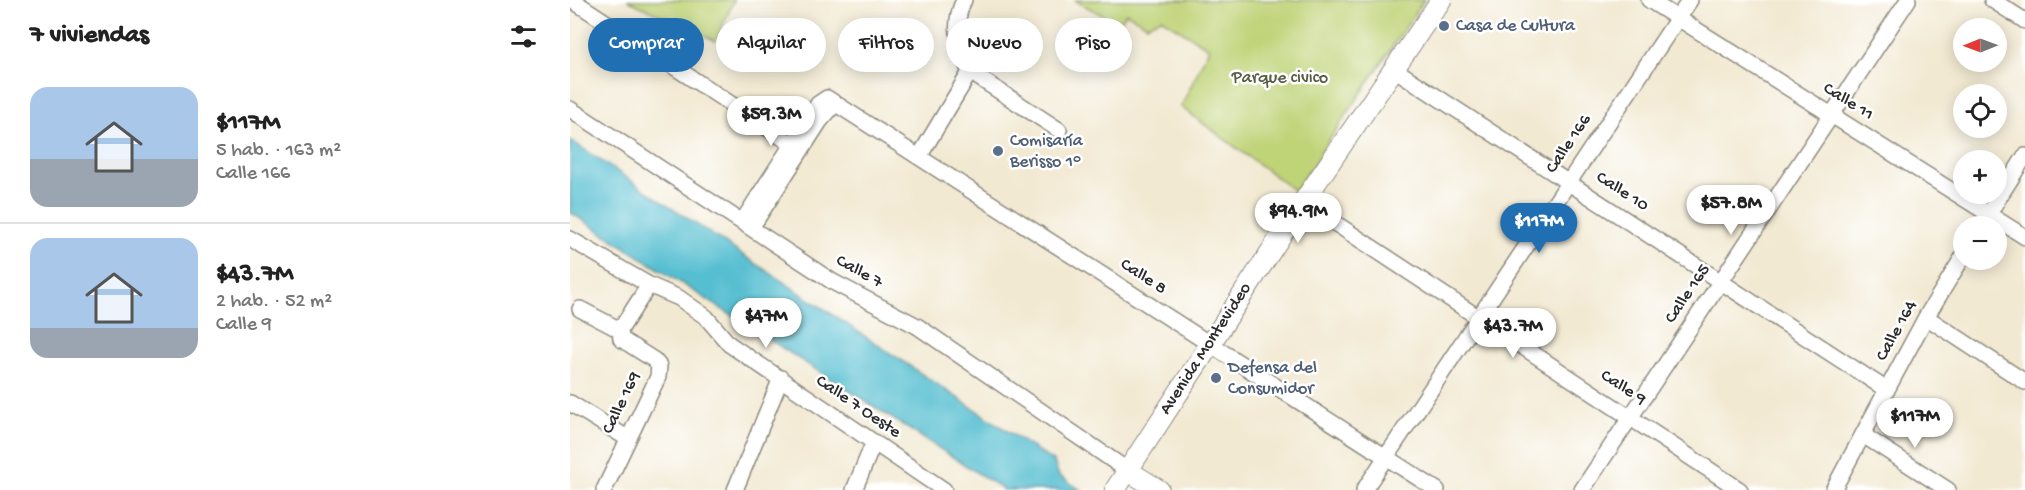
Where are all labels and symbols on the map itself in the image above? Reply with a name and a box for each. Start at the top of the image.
place label: Casa de Cultura [1456,16,1576,37]
north arrow [1953,18,2007,72]
marker: Casa de Cultura [1437,19,1451,33]
park label: Parque civico [1231,68,1328,89]
street label: Calle 11 [1819,78,1877,126]
pin: $59.3M [722,96,820,147]
street label: Calle 166 [1542,110,1597,178]
place label: Comisaría Berisso 1° [1009,131,1084,173]
marker: Comisaría Berisso 1° [991,144,1005,158]
street label: Calle 10 [1592,167,1652,217]
pin: $57.8M [1682,185,1780,236]
pin: $94.9M [1249,193,1347,244]
pin: $117M [1497,203,1581,254]
street label: Calle 7 [832,251,887,294]
street label: Calle 8 [1116,254,1170,300]
street label: Calle 165 [1661,260,1715,328]
street label: Avenida Montevideo [1155,279,1257,419]
street label: Calle 164 [1872,297,1922,365]
pin: $47M [730,298,802,349]
pin: $43.7M [1464,308,1562,359]
place label: Defensa del Consumidor [1227,358,1317,400]
street label: Calle 9 [1596,366,1650,410]
street label: Calle 169 [598,368,646,438]
street label: Calle 7 Oeste [811,371,905,444]
marker: Defensa del Consumidor [1209,371,1223,385]
pin: $117M [1873,398,1957,449]

